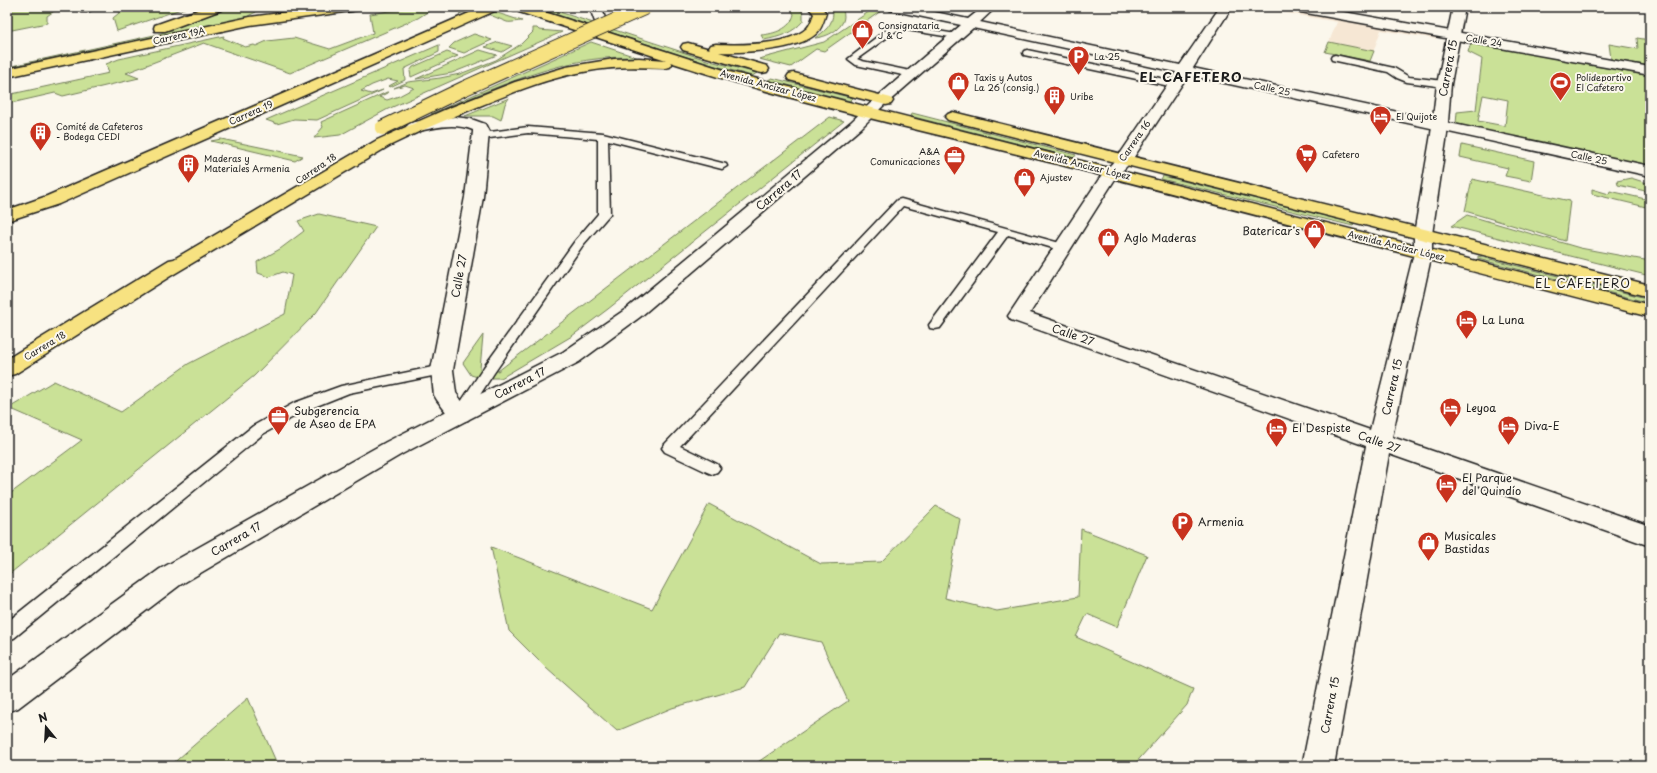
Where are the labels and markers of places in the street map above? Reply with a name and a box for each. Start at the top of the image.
shop icon: Consignataria J & C [850,18,876,51]
place label: Consignataria J & C [878,18,940,42]
parking icon: La 25 [1066,44,1092,77]
place label: La 25 [1094,49,1120,63]
shop icon: Taxis y Autos La 26 (consig.) [946,70,972,103]
place label: Taxis y Autos La 26 (consig.) [974,70,1039,94]
sports icon: Polideportivo El Cafetero [1547,70,1573,103]
place label: Polideportivo El Cafetero [1576,70,1631,94]
building icon: Uribe [1042,84,1068,117]
place label: Uribe [1070,89,1094,103]
hotel icon: El Quijote [1367,104,1393,137]
place label: El Quijote [1396,109,1438,123]
building icon: Comité de Cafeteros - Bodega CEDI [28,119,54,152]
place label: Comité de Cafeteros - Bodega CEDI [56,119,143,143]
supermarket icon: Cafetero [1294,142,1320,175]
place label: A&A Comunicaciones [870,144,940,168]
office icon: A&A Comunicaciones [942,144,968,177]
place label: Cafetero [1322,147,1359,161]
building icon: Maderas y Materiales Armenia [175,151,201,184]
place label: Maderas y Materiales Armenia [204,151,290,175]
shop icon: Ajustev [1012,165,1038,198]
place label: Ajustev [1040,170,1073,184]
shop icon: Batericar's [1302,218,1328,251]
place label: Batericar's [1242,222,1300,239]
shop icon: Aglo Maderas [1095,225,1121,258]
place label: Aglo Maderas [1124,229,1196,246]
hotel icon: La Luna [1454,307,1480,340]
place label: La Luna [1482,311,1524,328]
hotel icon: Leyoa [1437,395,1463,428]
place label: Leyoa [1466,399,1496,416]
place label: Subgerencia de Aseo de EPA [294,402,376,432]
office icon: Subgerencia de Aseo de EPA [266,404,292,437]
hotel icon: Diva-E [1496,413,1522,446]
hotel icon: El Despiste [1263,415,1289,448]
place label: Diva-E [1524,417,1560,434]
place label: El Despiste [1292,419,1351,436]
place label: El Parque del Quindío [1462,469,1521,499]
hotel icon: El Parque del Quindío [1434,471,1460,504]
parking icon: Armenia [1169,509,1195,542]
place label: Armenia [1198,513,1244,530]
place label: Musicales Bastidas [1444,527,1496,557]
shop icon: Musicales Bastidas [1416,529,1442,562]

